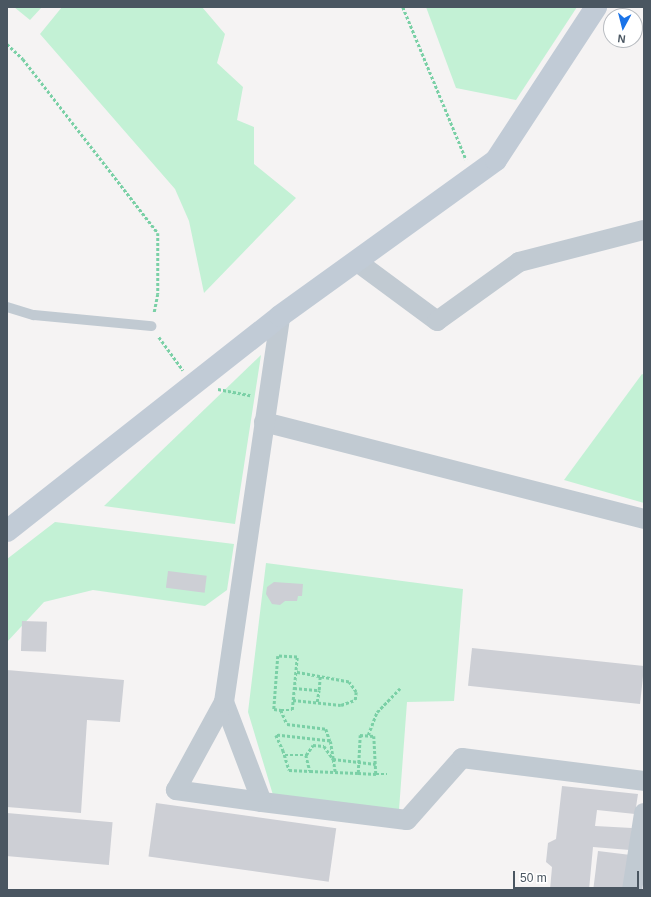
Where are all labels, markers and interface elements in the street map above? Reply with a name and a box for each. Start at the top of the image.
north arrow [603,8,643,48]
text: N [617,32,626,45]
scale bar [515,863,641,889]
text: 50 m [520,871,547,885]

